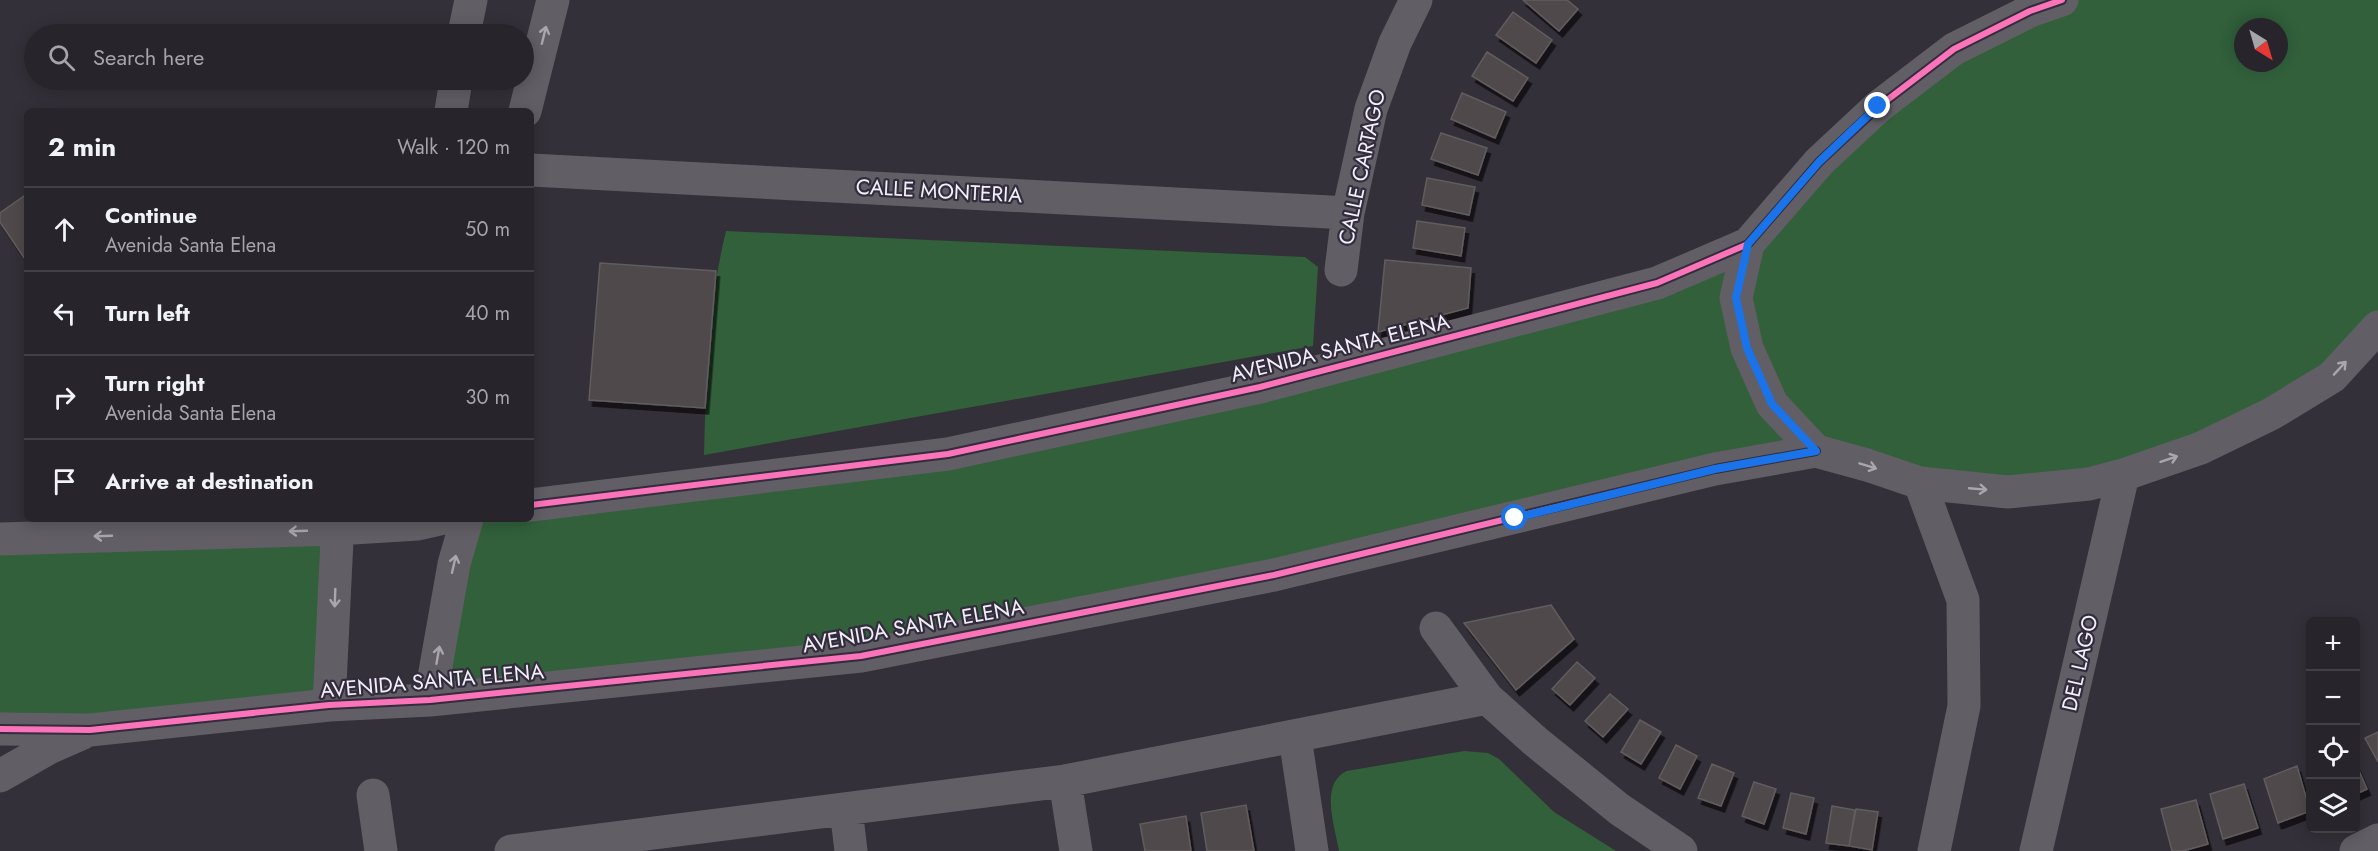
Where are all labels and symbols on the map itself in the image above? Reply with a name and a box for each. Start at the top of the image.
north arrow [2234,18,2288,72]
one-way arrow [539,26,551,45]
street label: CALLE CARTAGO [1331,87,1393,247]
route end [1864,92,1890,118]
street label: CALLE MONTERIA [855,172,1023,210]
street label: AVENIDA SANTA ELENA [1227,306,1453,390]
one-way arrow [2333,361,2347,376]
one-way arrow [2159,452,2178,463]
one-way arrow [1858,461,1877,472]
one-way arrow [1968,484,1988,495]
route start [1501,504,1527,530]
one-way arrow [289,525,309,536]
one-way arrow [94,531,114,542]
one-way arrow [449,555,461,574]
one-way arrow [330,588,341,608]
street label: AVENIDA SANTA ELENA [800,592,1026,660]
street label: DEL LAGO [2054,612,2106,714]
one-way arrow [433,646,444,665]
street label: AVENIDA SANTA ELENA [319,656,545,706]

